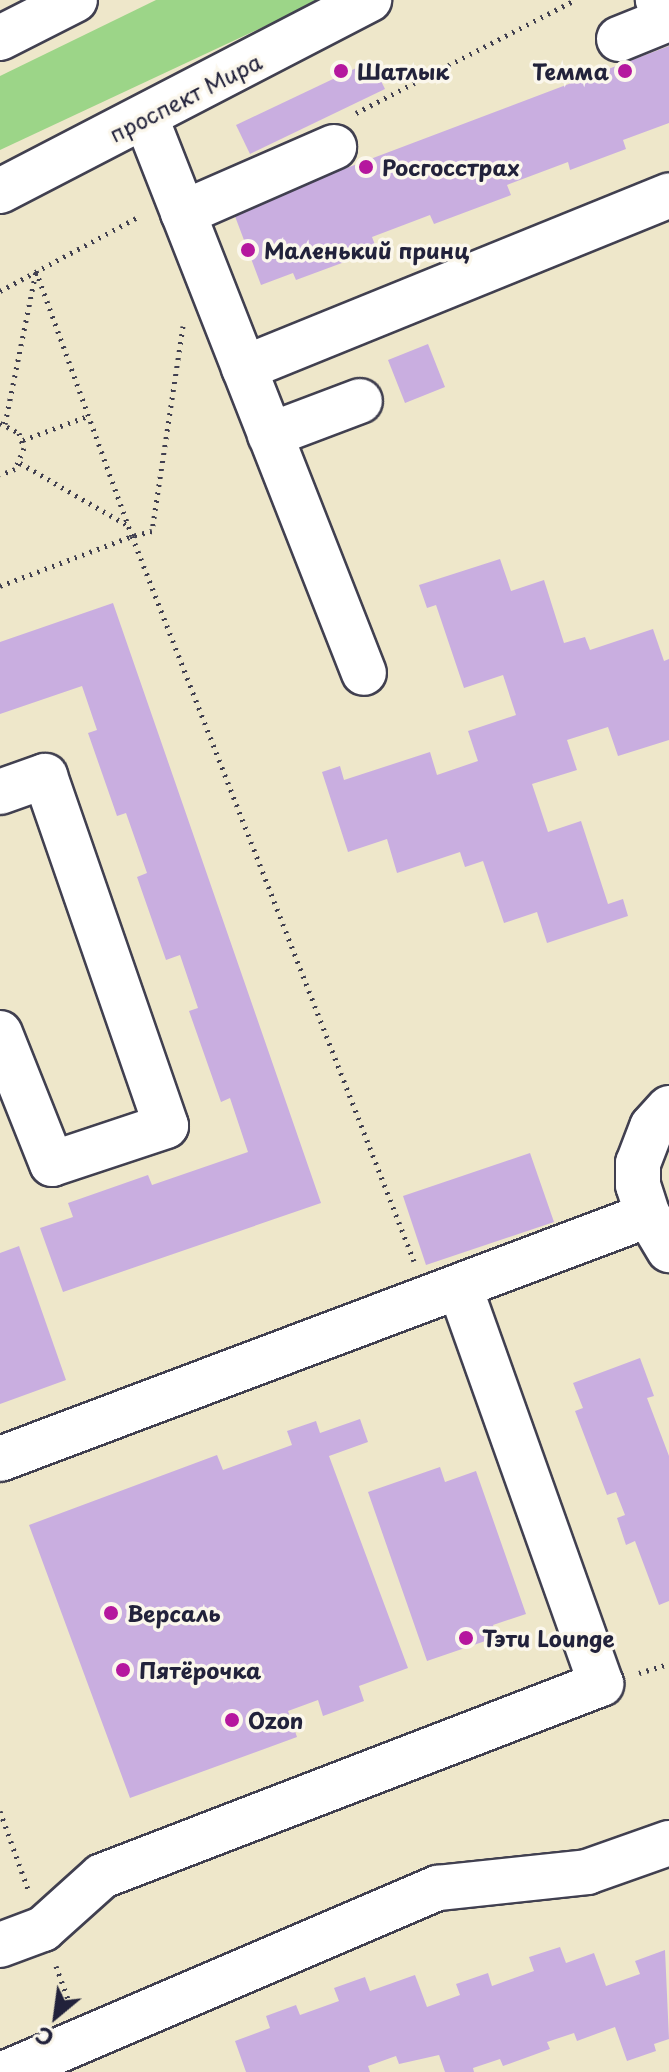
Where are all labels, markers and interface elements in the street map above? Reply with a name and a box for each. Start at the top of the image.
street label: проспект Мира [104,47,266,147]
place label: Шатлык [357,58,449,84]
place label: Темма [532,58,609,84]
marker: Шатлык [332,62,350,80]
marker: Темма [616,62,634,80]
place label: Росгосстрах [382,154,520,180]
marker: Росгосстрах [357,158,375,176]
place label: Маленький принц [264,237,469,263]
marker: Маленький принц [239,241,257,259]
place label: Версаль [127,1600,220,1626]
marker: Версаль [102,1604,120,1622]
place label: Тэти Lounge [482,1625,615,1651]
marker: Тэти Lounge [457,1629,475,1647]
place label: Пятёрочка [139,1657,261,1683]
marker: Пятёрочка [114,1661,132,1679]
place label: Ozon [248,1707,303,1733]
marker: Ozon [223,1711,241,1729]
north arrow [16,1976,96,2056]
text: С [29,2019,59,2056]

